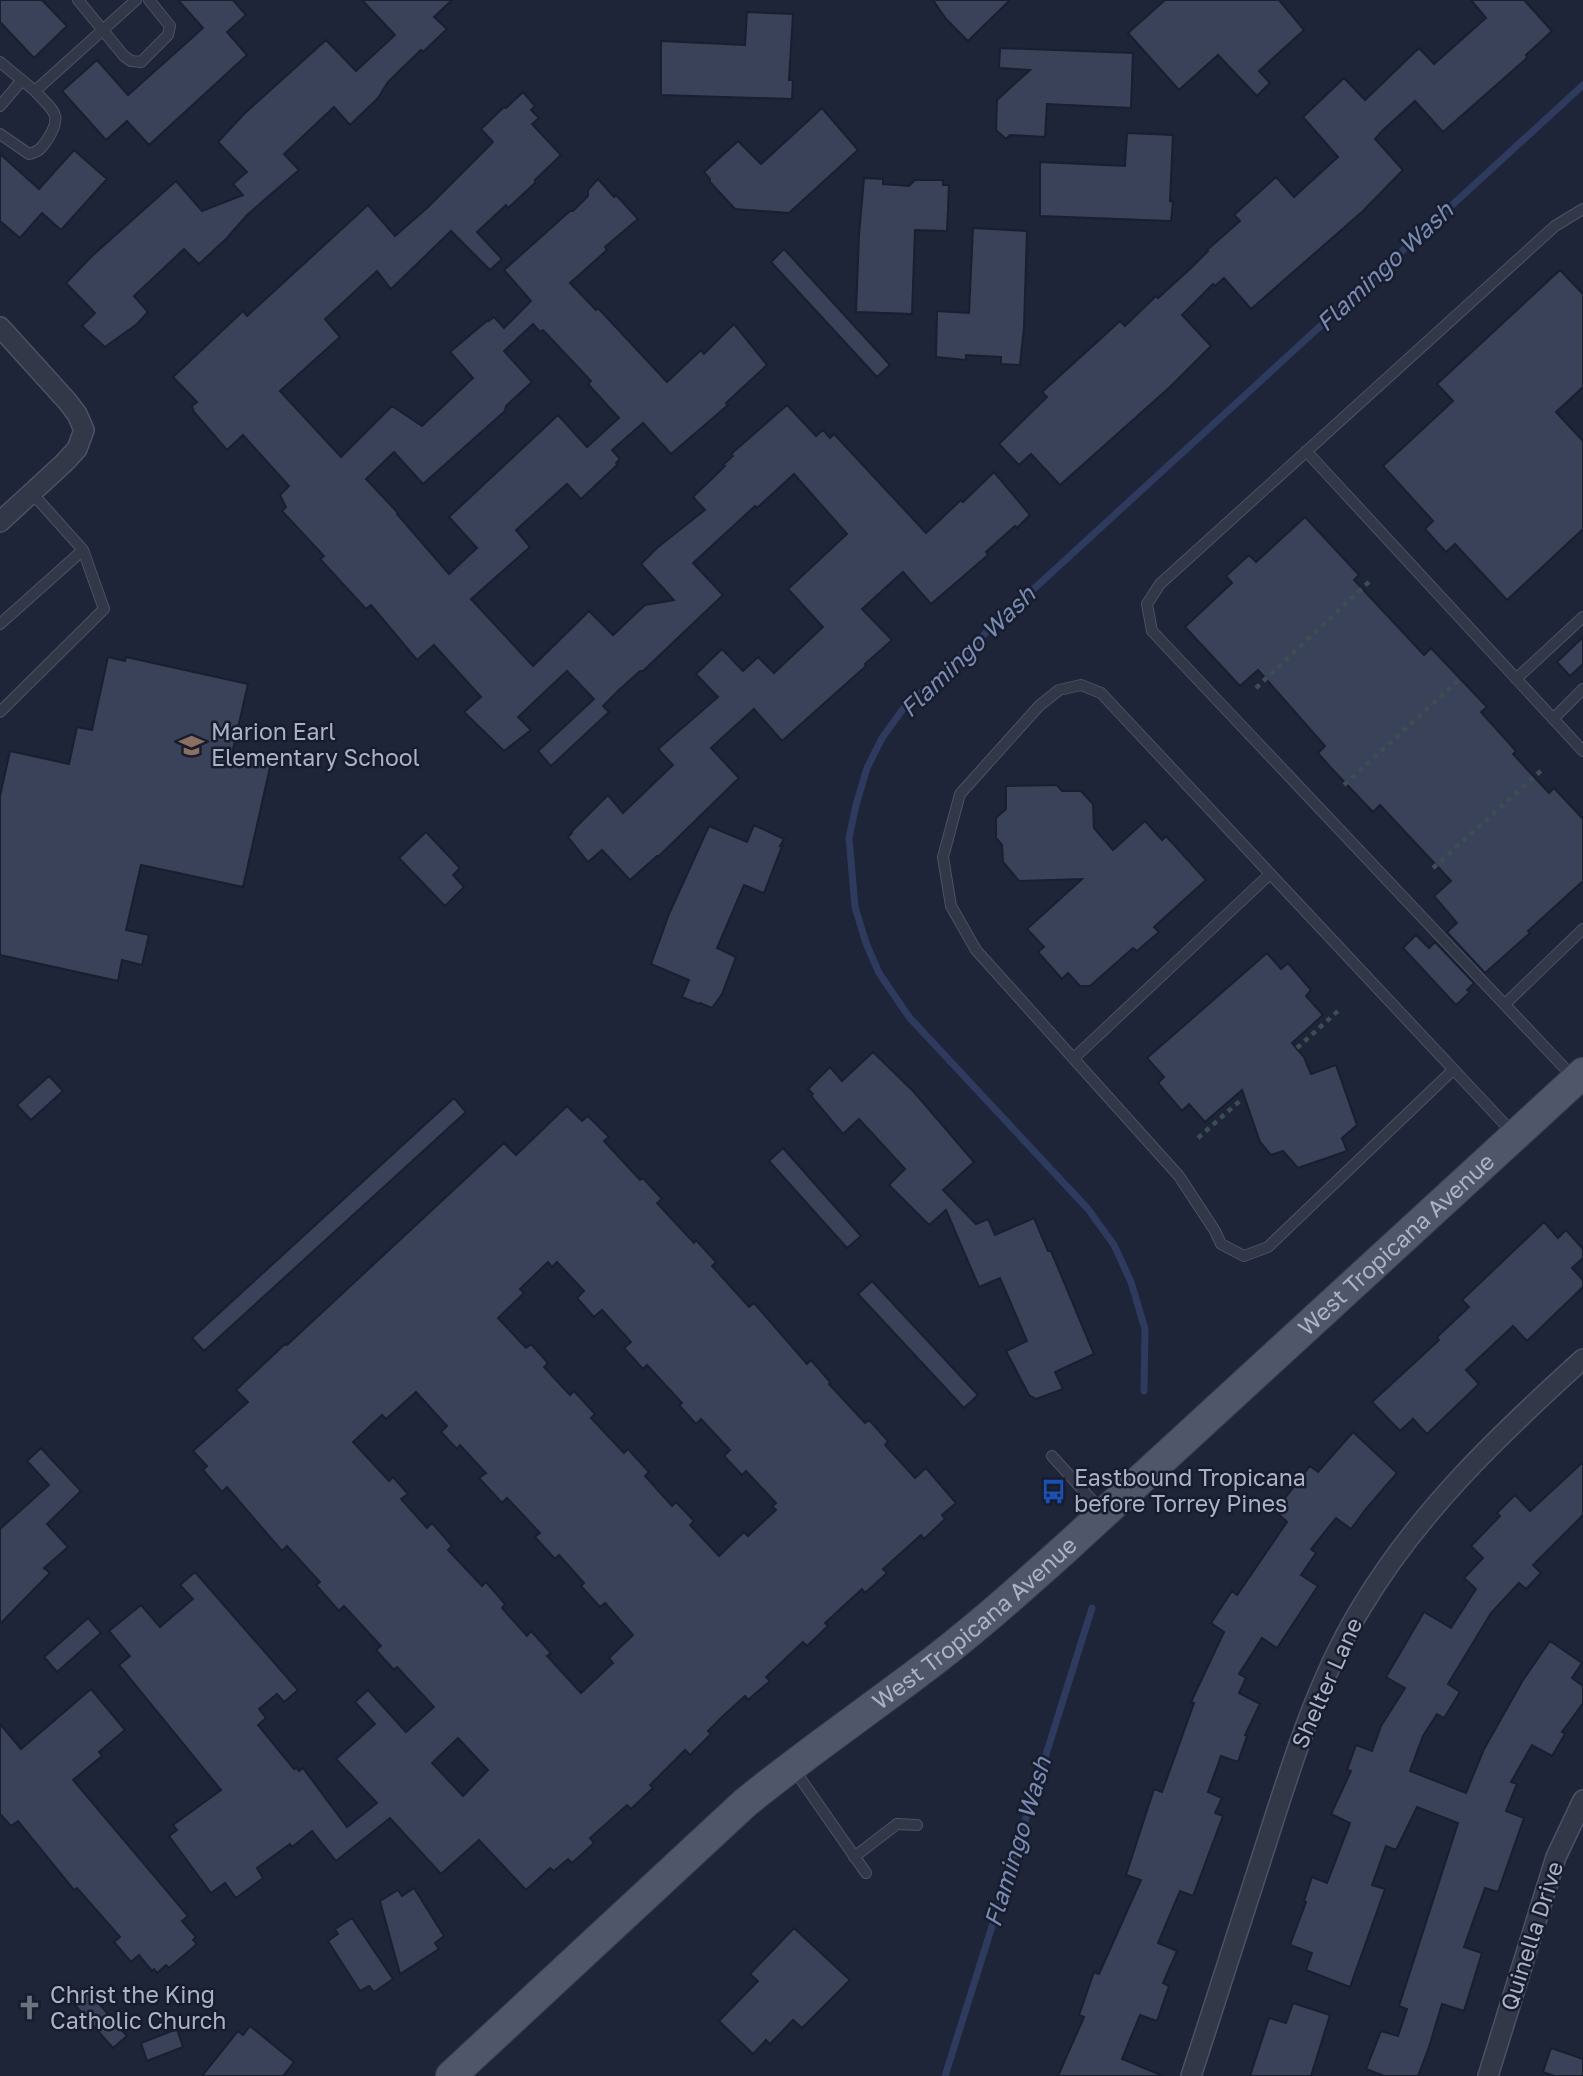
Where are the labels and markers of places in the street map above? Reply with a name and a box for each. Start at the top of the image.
place label: Marion Earl Elementary School [211,717,420,771]
school or university icon: Marion Earl Elementary School [177,731,205,759]
place label: Eastbound Tropicana before Torrey Pines [1074,1463,1306,1517]
bus stop icon: Eastbound Tropicana before Torrey Pines [1040,1477,1068,1505]
place label: Christ the King Catholic Church [50,1980,226,2034]
church icon: Christ the King Catholic Church [16,1994,44,2022]

